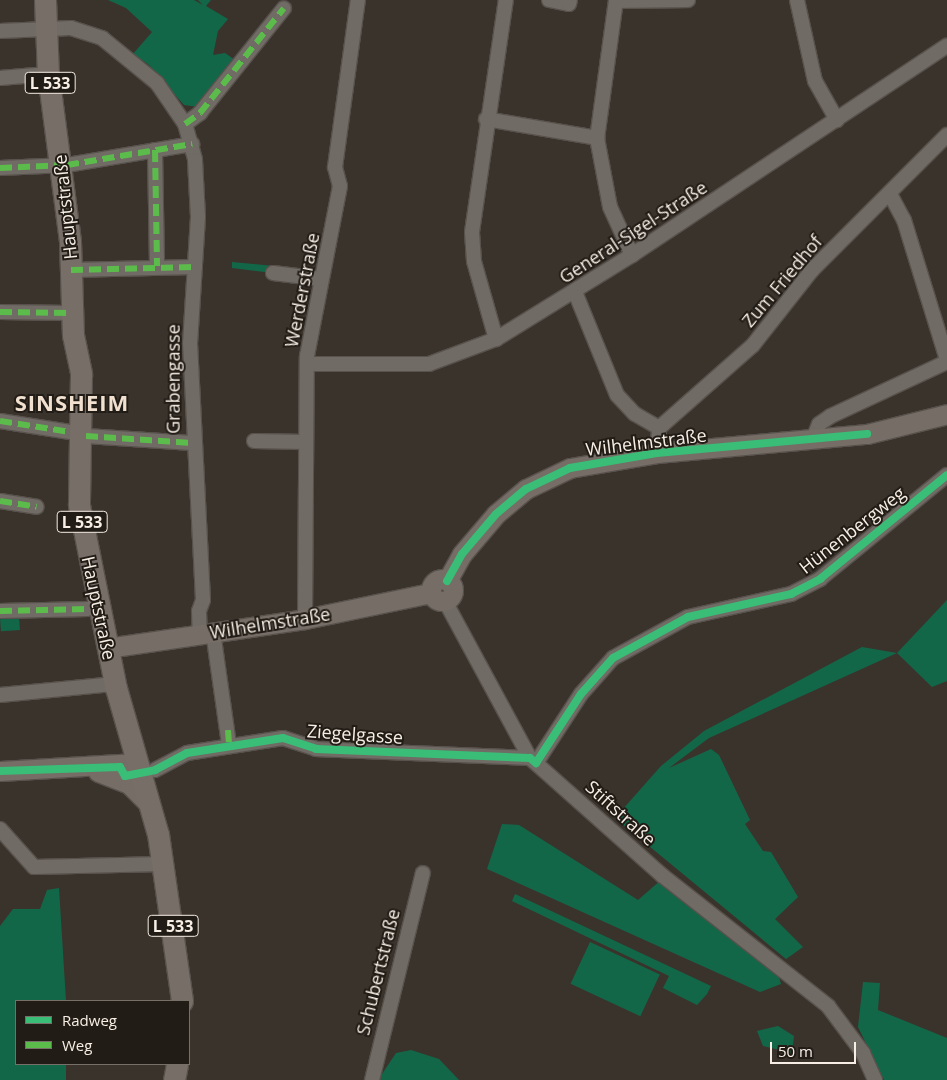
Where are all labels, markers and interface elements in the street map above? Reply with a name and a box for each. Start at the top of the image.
road number: L 533 [24,70,76,96]
street label: Hauptstraße [49,153,81,261]
street label: General-Sigel-Straße [555,176,711,288]
street label: Werderstraße [280,231,324,349]
street label: Zum Friedhof [737,231,827,331]
street label: Grabengasse [162,324,184,434]
district label: SINSHEIM [14,390,130,416]
street label: Wilhelmstraße [584,424,708,460]
street label: Hünenbergweg [795,482,909,578]
road number: L 533 [56,508,108,536]
street label: Hauptstraße [77,554,121,662]
street label: Wilhelmstraße [208,603,332,643]
street label: Ziegelgasse [306,720,404,748]
street label: Stiftstraße [581,776,661,850]
street label: Schubertstraße [352,907,404,1037]
road number: L 533 [147,912,199,939]
legend [15,1000,190,1065]
text: Radweg [62,1010,117,1030]
scale bar [772,1032,858,1064]
text: Weg [62,1035,92,1055]
text: 50 m [778,1041,813,1061]

